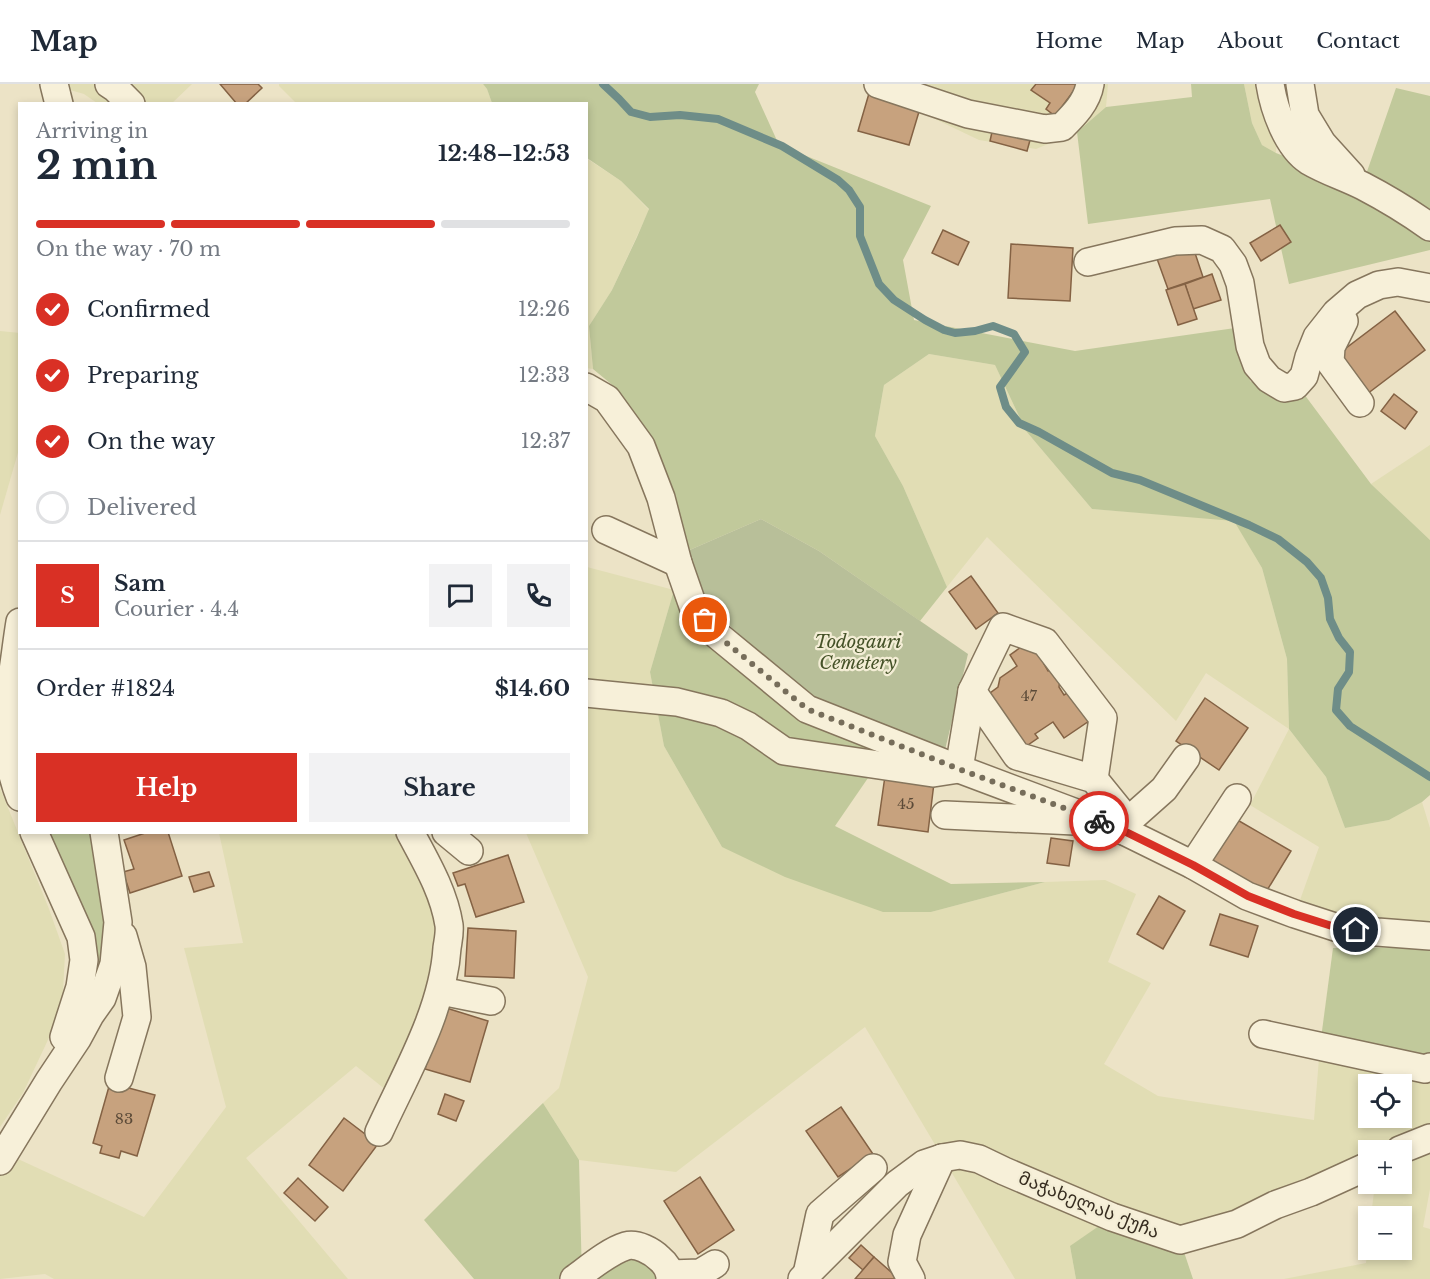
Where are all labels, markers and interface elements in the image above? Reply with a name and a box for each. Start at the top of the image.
text: Map [30,24,98,59]
text: Home [1036,28,1103,54]
text: Map [1136,28,1184,54]
text: About [1217,28,1283,54]
text: Contact [1316,28,1400,54]
text: Arriving in [36,119,148,143]
text: 12:48–12:53 [438,140,570,167]
text: 2 min [36,141,157,190]
text: On the way · 70 m [36,237,221,261]
icon: check [36,293,69,326]
text: Confirmed [87,296,210,323]
text: 12:26 [518,297,570,321]
icon: check [36,359,69,392]
text: Preparing [87,362,198,389]
text: 12:33 [518,363,570,387]
icon: check [36,425,69,458]
text: On the way [87,428,215,455]
text: 12:37 [521,429,570,453]
text: Delivered [87,494,197,521]
button: chat [429,564,492,627]
button: phone [507,564,570,627]
text: Sam [114,570,166,597]
text: S [60,582,75,609]
pin [679,594,730,645]
text: Courier · 4.4 [114,597,239,621]
icon: bag [688,603,721,636]
park label: Todogauri Cemetery [814,631,902,674]
text: Order #1824 [36,675,175,702]
text: $14.60 [495,675,570,702]
house number: 47 [1021,686,1038,705]
button: Help [36,753,297,822]
button: Share [309,753,570,822]
courier [1069,791,1129,851]
house number: 45 [897,794,915,813]
icon: bike [1083,805,1116,838]
pin [1330,904,1381,955]
icon: home [1339,913,1372,946]
map controls [1358,1074,1412,1260]
button: locate [1358,1074,1412,1128]
house number: 83 [115,1109,133,1128]
button: + [1358,1140,1412,1194]
street label: მაჭახელას ქუჩა [1015,1167,1163,1243]
button: − [1358,1206,1412,1260]

